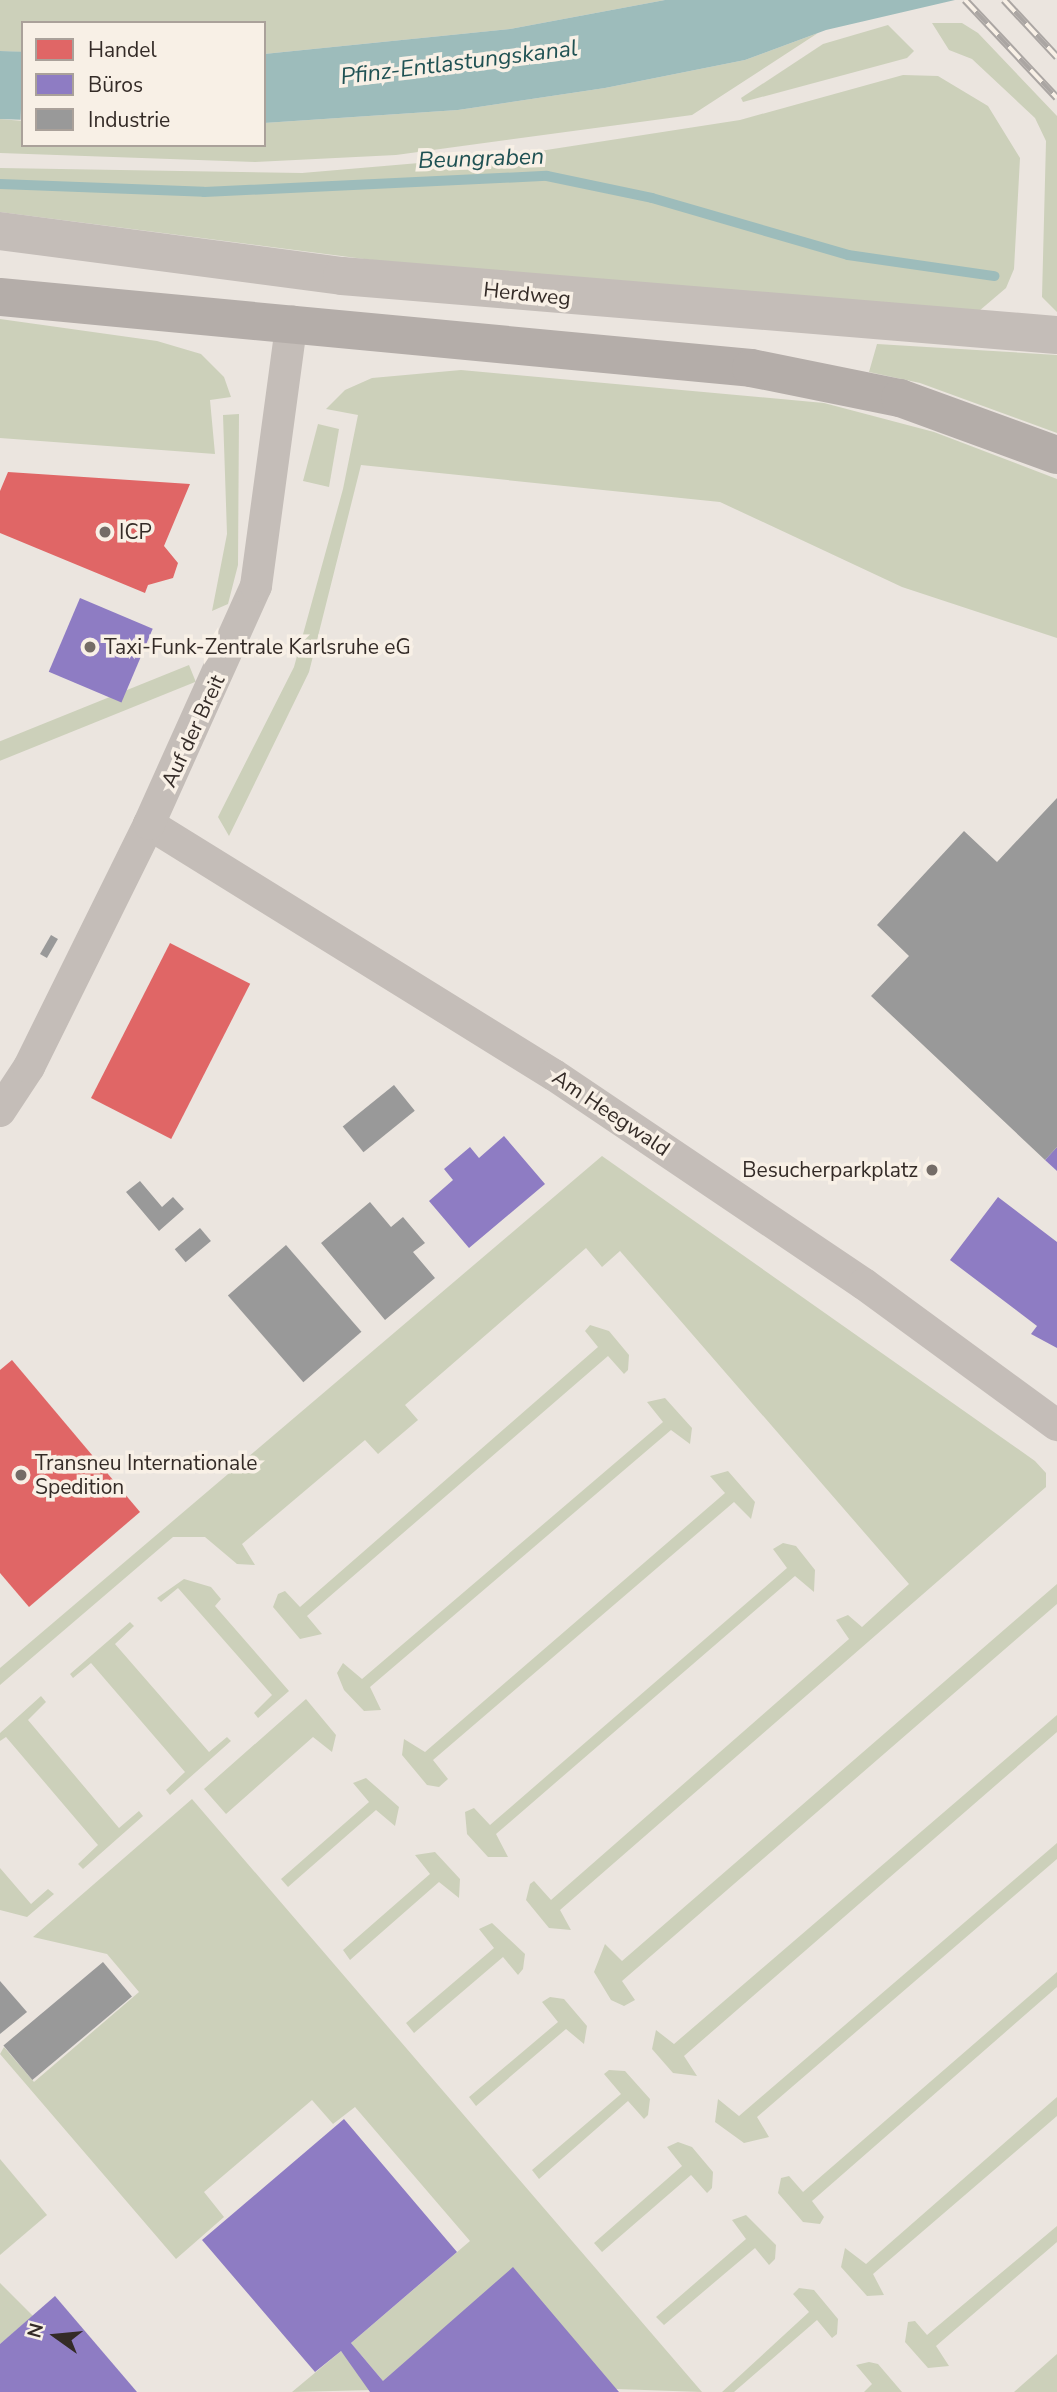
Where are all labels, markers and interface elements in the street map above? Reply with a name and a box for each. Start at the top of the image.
legend [21,21,266,147]
water label: Pfinz-Entlastungskanal [339,35,579,91]
text: Handel [88,36,157,64]
text: Büros [88,71,143,99]
text: Industrie [88,106,170,134]
water label: Beungraben [417,143,545,175]
street label: Herdweg [482,277,572,311]
place label: ICP [119,519,152,545]
marker: ICP [97,524,113,540]
place label: Taxi-Funk-Zentrale Karlsruhe eG [104,634,411,660]
marker: Taxi-Funk-Zentrale Karlsruhe eG [82,639,98,655]
street label: Auf der Breit [156,671,230,791]
street label: Am Heegwald [547,1064,675,1162]
place label: Besucherparkplatz [742,1157,918,1183]
marker: Besucherparkplatz [924,1162,940,1178]
place label: Transneu Internationale Spedition [35,1450,257,1500]
marker: Transneu Internationale Spedition [13,1467,29,1483]
north arrow [21,2301,91,2371]
text: N [21,2320,50,2341]

